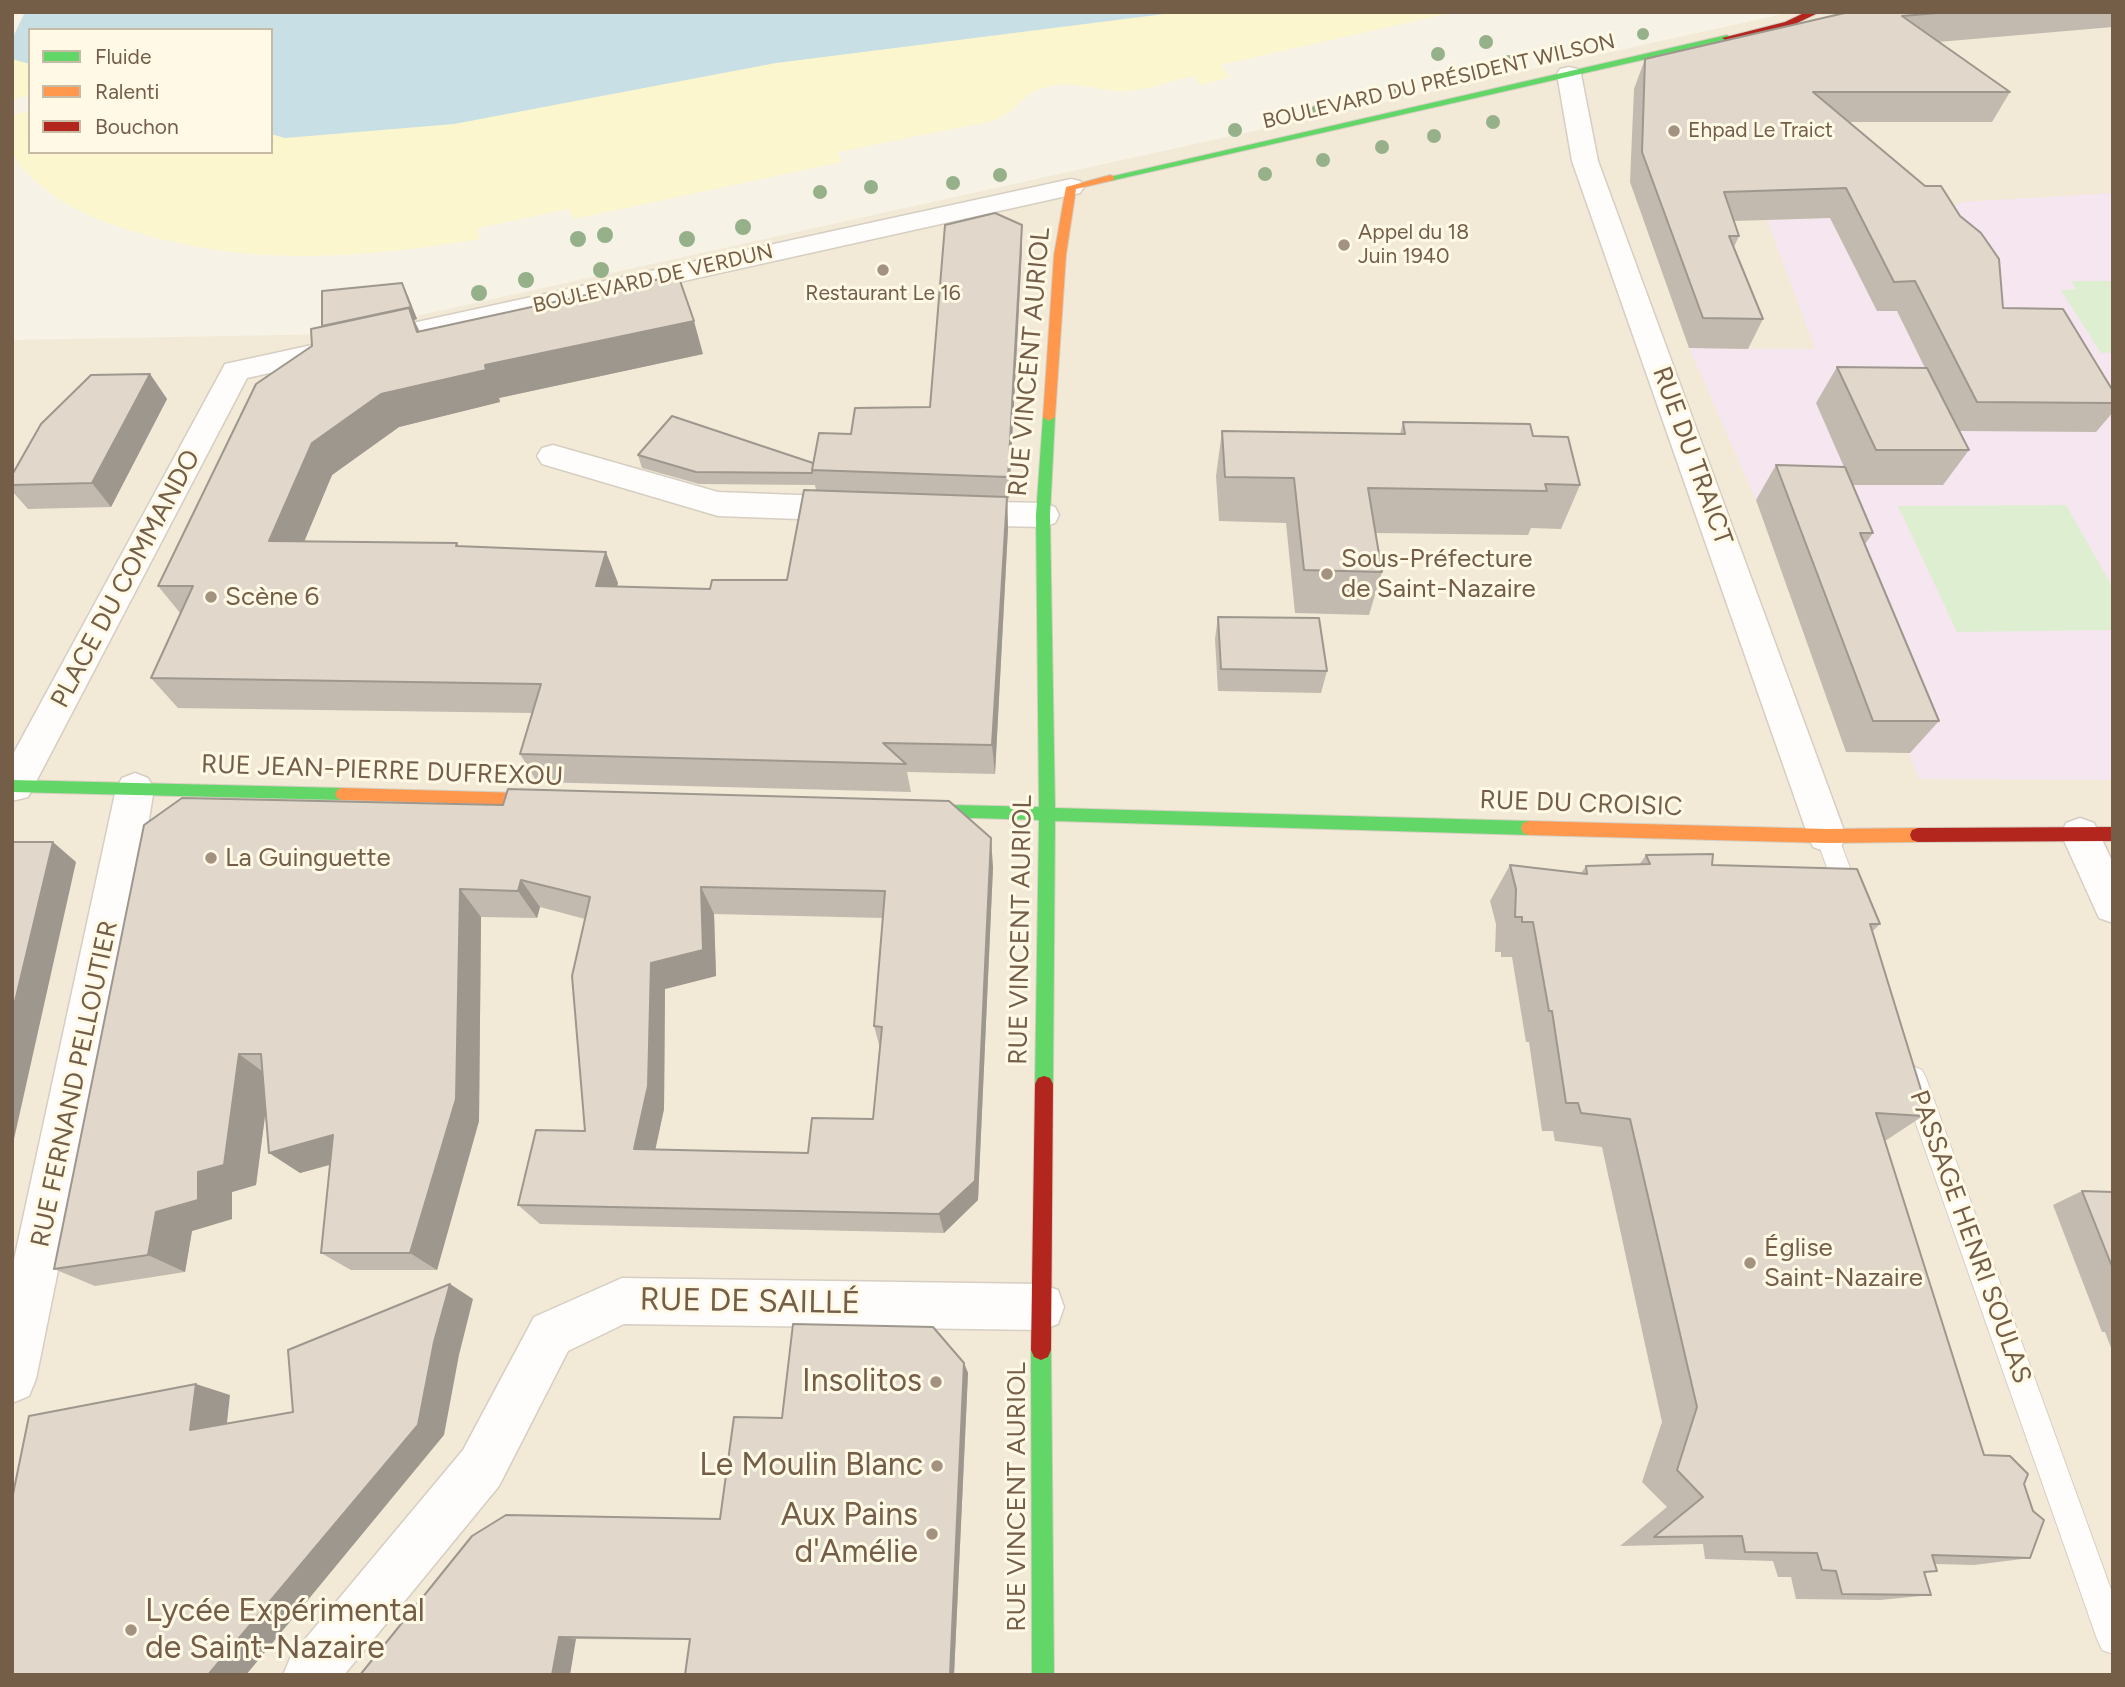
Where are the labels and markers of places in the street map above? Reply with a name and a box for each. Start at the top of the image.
place label: Ehpad Le Traict [1688,118,1833,144]
marker: Ehpad Le Traict [1666,123,1682,139]
place label: Appel du 18 Juin 1940 [1358,220,1469,270]
marker: Appel du 18 Juin 1940 [1336,237,1352,253]
marker: Restaurant Le 16 [875,262,891,278]
place label: Restaurant Le 16 [805,281,961,307]
place label: Sous-Préfecture de Saint-Nazaire [1341,543,1536,604]
marker: Sous-Préfecture de Saint-Nazaire [1319,566,1335,582]
place label: Scène 6 [225,581,319,613]
marker: Scène 6 [203,589,219,605]
place label: La Guinguette [225,842,391,874]
marker: La Guinguette [203,850,219,866]
place label: Église Saint-Nazaire [1764,1232,1923,1294]
marker: Église Saint-Nazaire [1742,1255,1758,1271]
place label: Insolitos [802,1363,922,1401]
marker: Insolitos [928,1374,944,1390]
place label: Le Moulin Blanc [699,1447,923,1485]
marker: Le Moulin Blanc [929,1458,945,1474]
place label: Aux Pains d'Amélie [781,1497,918,1572]
marker: Aux Pains d'Amélie [924,1526,940,1542]
place label: Lycée Expérimental de Saint-Nazaire [145,1593,425,1668]
marker: Lycée Expérimental de Saint-Nazaire [123,1622,139,1638]

